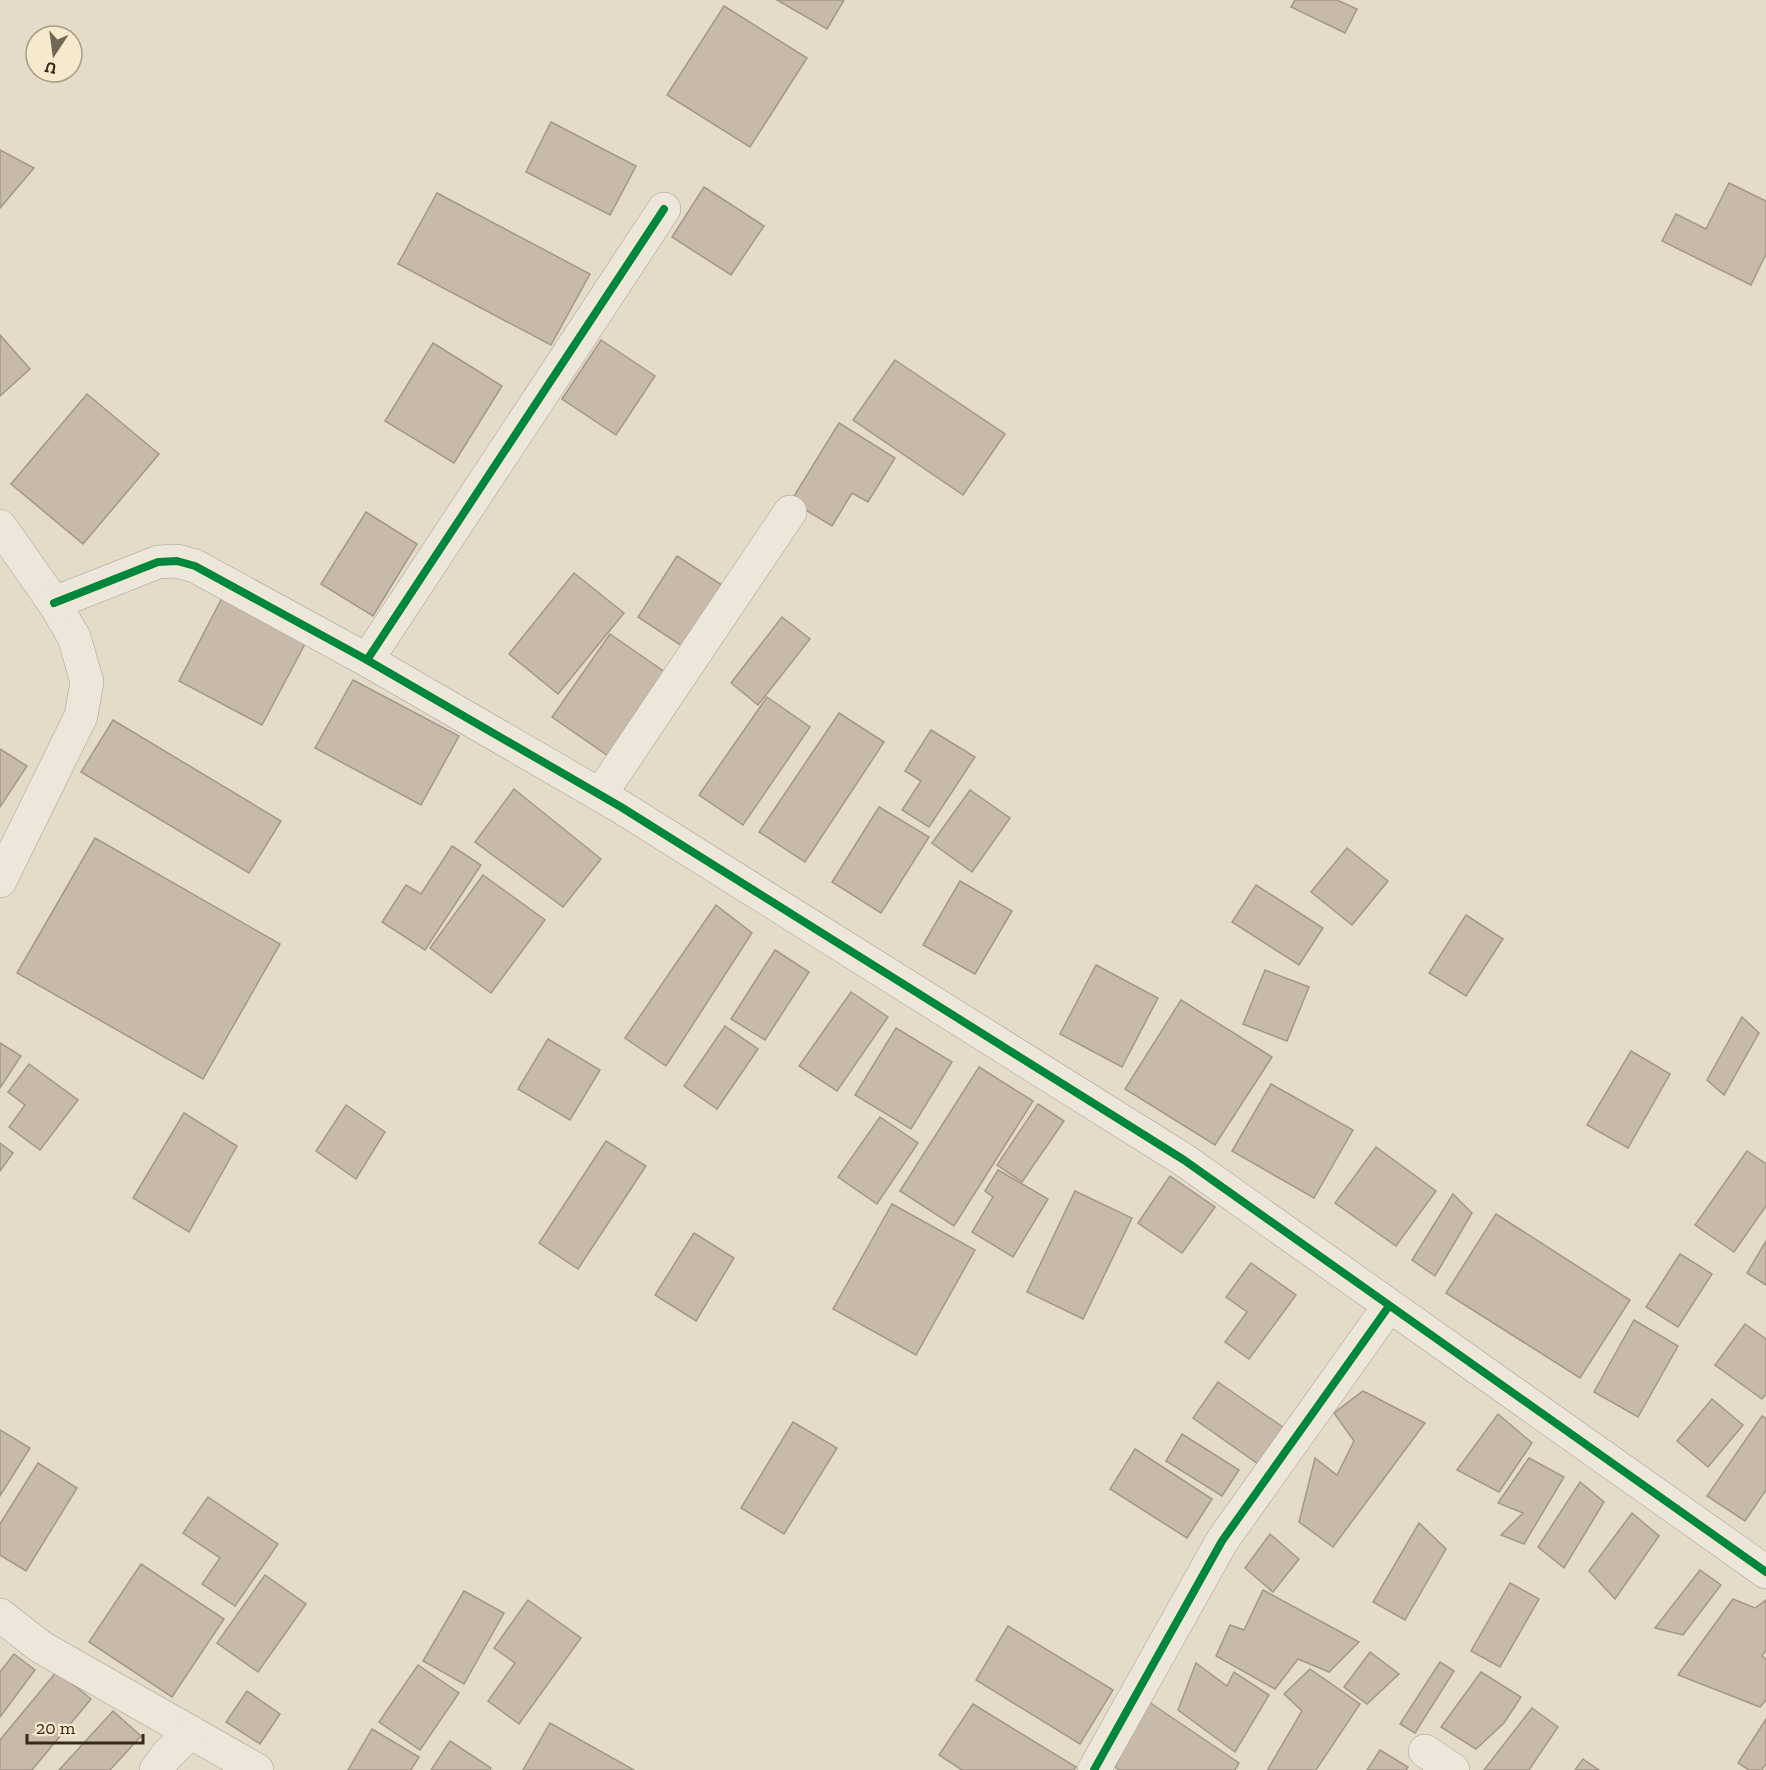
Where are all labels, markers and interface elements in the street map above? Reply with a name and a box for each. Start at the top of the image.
north arrow [24,24,84,84]
text: U [43,57,58,79]
scale bar [27,1707,142,1745]
text: 20 m [36,1717,76,1739]

